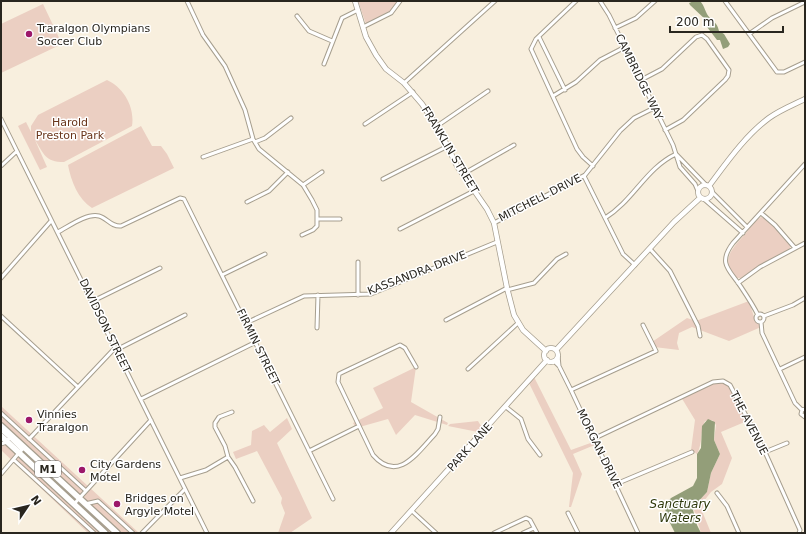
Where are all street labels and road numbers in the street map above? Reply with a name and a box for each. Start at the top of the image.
street label: CAMBRIDGE WAY [612,32,666,122]
street label: FRANKLIN STREET [419,104,481,196]
street label: MITCHELL DRIVE [496,171,584,225]
street label: KASSANDRA DRIVE [366,248,468,298]
street label: DAVIDSON STREET [76,277,134,376]
street label: FIRMIN STREET [234,307,282,388]
street label: THE AVENUE [727,388,771,457]
street label: MORGAN DRIVE [574,407,624,491]
street label: PARK LANE [445,420,495,474]
road number: M1 [35,461,61,477]

